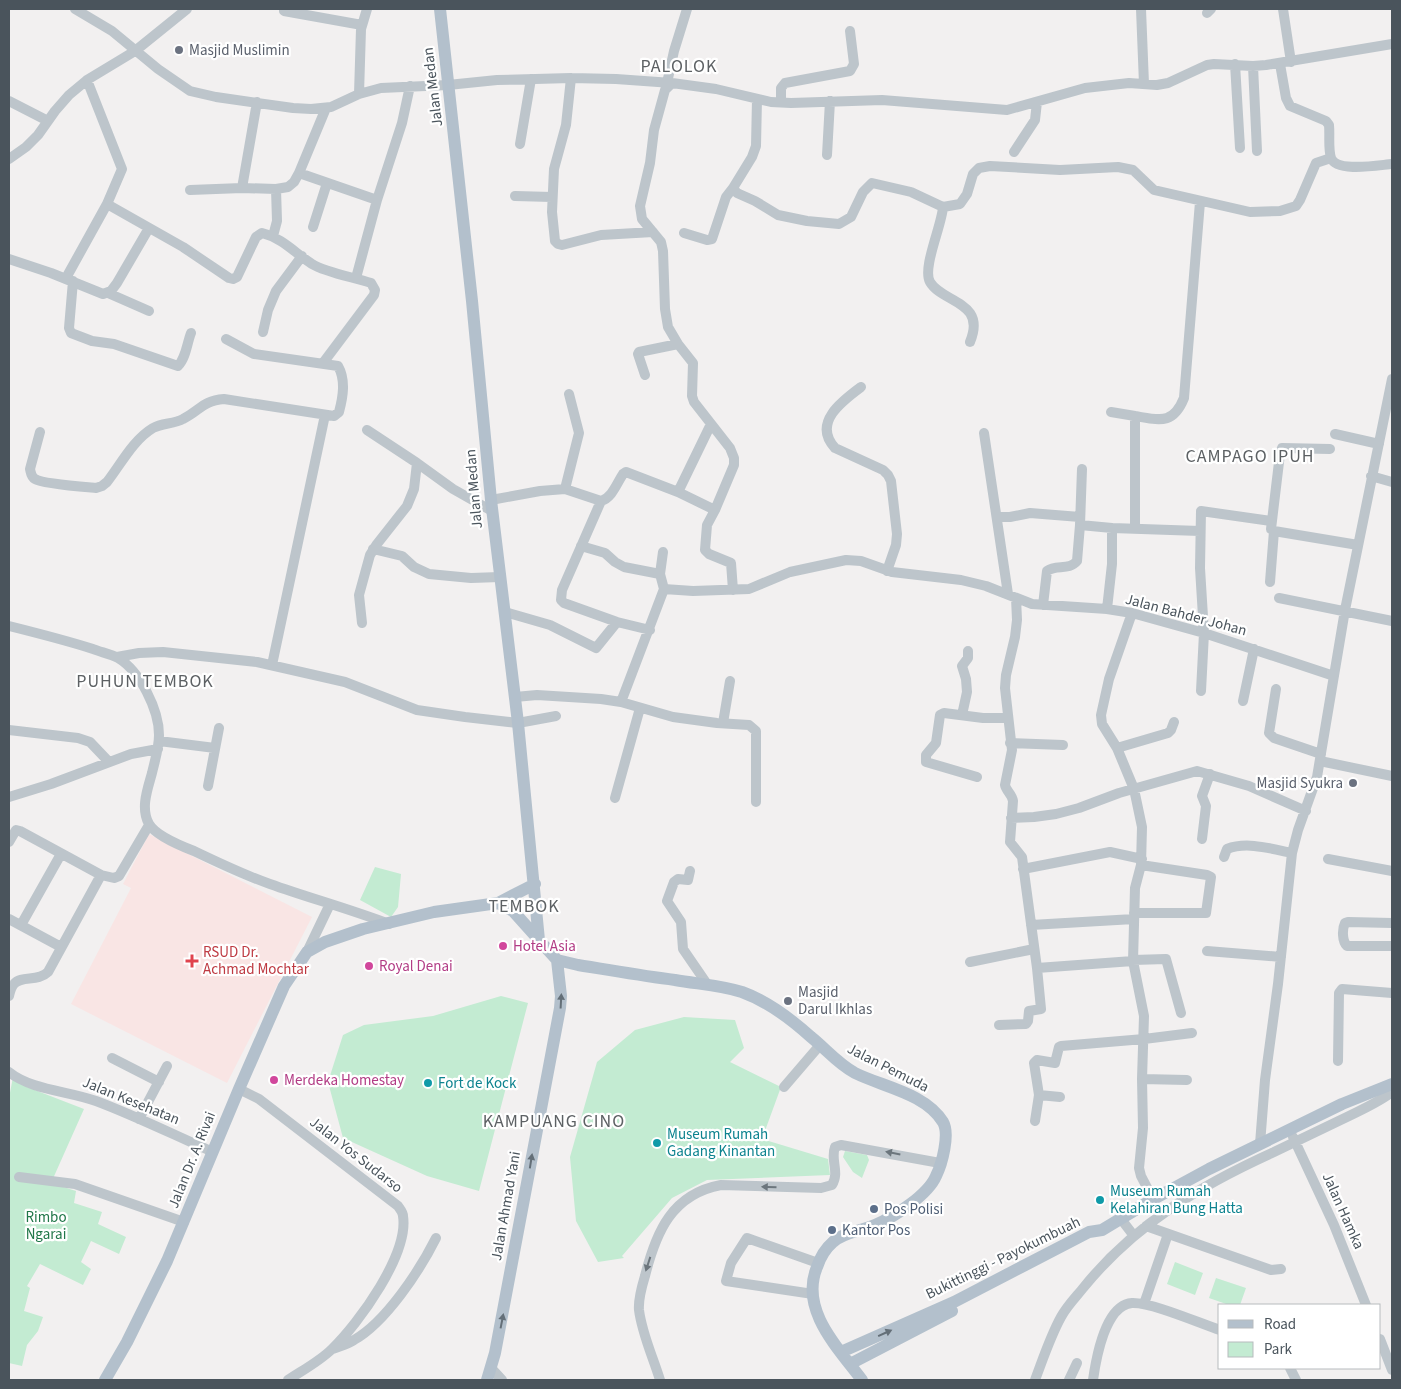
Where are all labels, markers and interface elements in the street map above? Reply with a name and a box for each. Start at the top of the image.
place label: Masjid Muslimin [189,40,290,61]
marker: Masjid Muslimin [173,44,185,56]
street label: Jalan Medan [418,46,448,128]
district label: PALOLOK [640,54,718,79]
district label: CAMPAGO IPUH [1185,444,1315,469]
street label: Jalan Medan [460,448,488,530]
street label: Jalan Bahder Johan [1123,589,1249,641]
district label: PUHUN TEMBOK [76,669,214,694]
place label: Masjid Syukra [1257,773,1343,794]
marker: Masjid Syukra [1347,777,1359,789]
district label: TEMBOK [488,894,560,919]
place label: Hotel Asia [513,936,576,957]
marker: Hotel Asia [497,940,509,952]
place label: RSUD Dr. Achmad Mochtar [203,942,310,980]
marker: RSUD Dr. Achmad Mochtar [185,954,199,968]
place label: Royal Denai [379,956,453,977]
marker: Royal Denai [363,960,375,972]
place label: Masjid Darul Ikhlas [798,982,872,1020]
one-way arrow [557,993,565,1009]
marker: Masjid Darul Ikhlas [782,995,794,1007]
street label: Jalan Pemuda [843,1038,933,1098]
place label: Merdeka Homestay [284,1070,404,1091]
street label: Jalan Kesehatan [79,1072,183,1130]
place label: Fort de Kock [438,1073,517,1094]
marker: Merdeka Homestay [268,1074,280,1086]
marker: Fort de Kock [422,1077,434,1089]
street label: Jalan Dr. A. Rivai [163,1108,221,1212]
district label: KAMPUANG CINO [483,1109,625,1134]
street label: Jalan Yos Sudarso [305,1112,407,1198]
place label: Museum Rumah Gadang Kinantan [667,1124,775,1162]
marker: Museum Rumah Gadang Kinantan [651,1137,663,1149]
one-way arrow [884,1149,900,1157]
street label: Jalan Ahmad Yani [486,1150,526,1262]
one-way arrow [527,1152,535,1168]
street label: Jalan Hamka [1317,1169,1369,1253]
place label: Museum Rumah Kelahiran Bung Hatta [1110,1181,1243,1219]
one-way arrow [761,1182,777,1190]
marker: Museum Rumah Kelahiran Bung Hatta [1094,1194,1106,1206]
place label: Pos Polisi [884,1199,943,1220]
marker: Pos Polisi [868,1203,880,1215]
park label: Rimbo Ngarai [25,1207,67,1245]
street label: Bukittinggi - Payokumbuah [922,1211,1084,1305]
place label: Kantor Pos [842,1220,910,1241]
marker: Kantor Pos [826,1224,838,1236]
one-way arrow [644,1257,652,1272]
legend [1218,1304,1381,1369]
one-way arrow [498,1312,506,1328]
text: Road [1264,1314,1296,1335]
one-way arrow [878,1328,892,1336]
text: Park [1264,1339,1293,1360]

